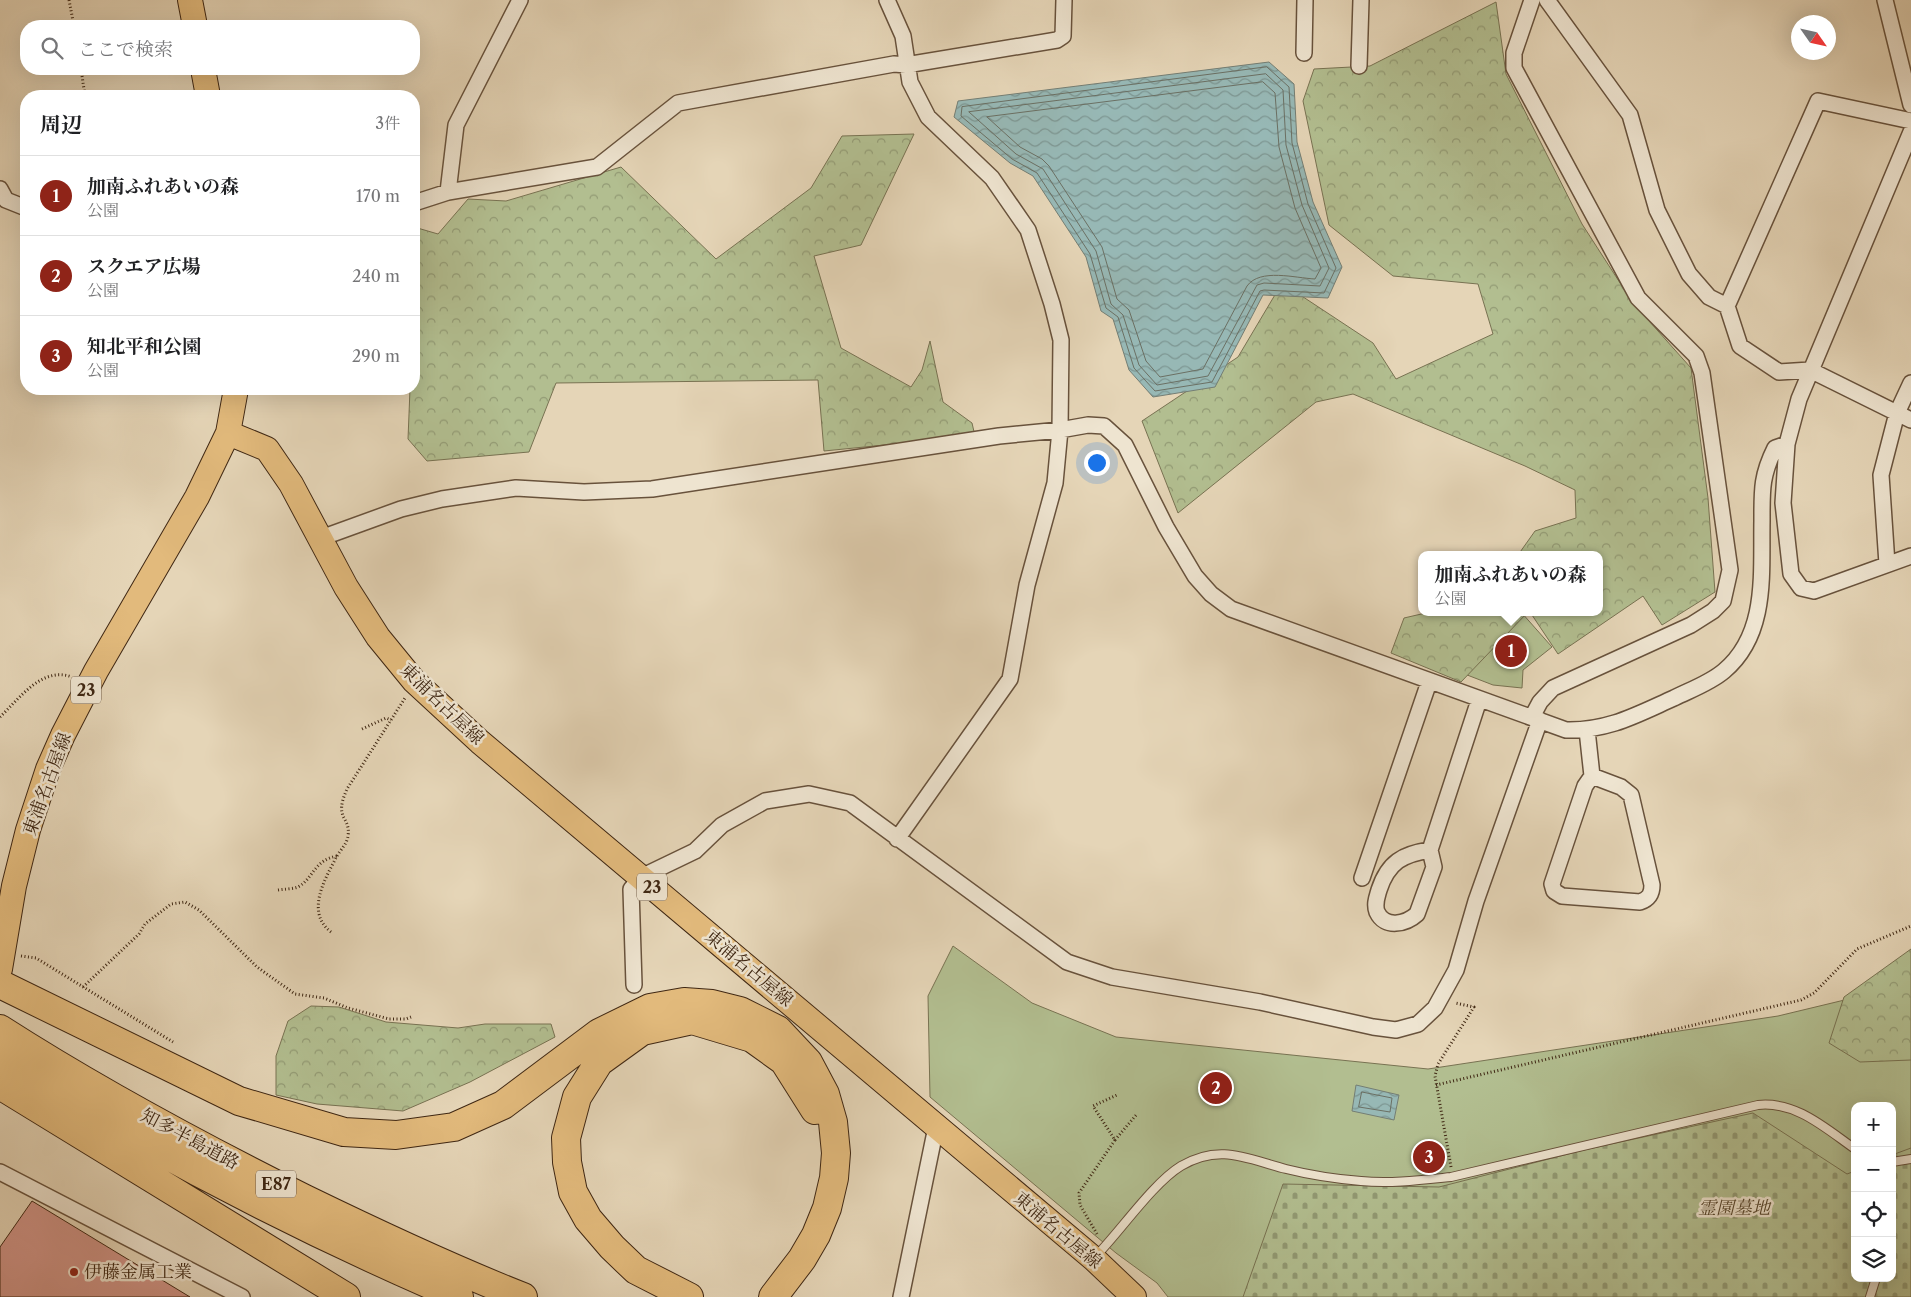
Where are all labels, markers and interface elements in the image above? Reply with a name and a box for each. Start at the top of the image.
north arrow [1791,15,1836,60]
search box [20,20,420,75]
icon: search [38,34,66,62]
text: ここで検索 [78,38,173,61]
text: 周辺 [40,112,82,137]
text: 3件 [375,113,400,133]
text: 加南ふれあいの森 [87,175,239,198]
text: 1 [52,186,60,206]
text: 170 m [356,186,400,206]
text: 公園 [87,200,119,220]
text: スクエア広場 [87,255,201,278]
text: 2 [51,266,61,286]
text: 240 m [352,266,400,286]
text: 公園 [87,280,119,300]
text: 知北平和公園 [87,335,201,358]
text: 3 [51,346,61,366]
text: 290 m [352,346,400,366]
text: 公園 [87,360,119,380]
your location [1084,450,1110,476]
popup [1418,551,1603,616]
text: 加南ふれあいの森 [1434,563,1587,586]
text: 公園 [1434,588,1467,608]
pin: 1 [1495,632,1527,670]
street label: 東浦名古屋線 [396,659,488,749]
road number: 23 [71,676,101,704]
street label: 東浦名古屋線 [18,729,76,839]
road number: 23 [637,874,667,900]
street label: 東浦名古屋線 [701,925,797,1011]
pin: 2 [1200,1069,1232,1107]
map controls [1851,1102,1896,1282]
button: + [1851,1102,1896,1147]
street label: 知多半島道路 [137,1104,243,1174]
pin: 3 [1413,1138,1445,1176]
button: − [1851,1147,1896,1192]
road number: E87 [256,1170,296,1198]
street label: 東浦名古屋線 [1010,1187,1106,1273]
button: locate [1851,1192,1896,1237]
park label: 霊園墓地 [1698,1197,1772,1219]
button: layers [1851,1237,1896,1282]
place label: 伊藤金属工業 [84,1261,192,1283]
marker: 伊藤金属工業 [68,1266,80,1278]

